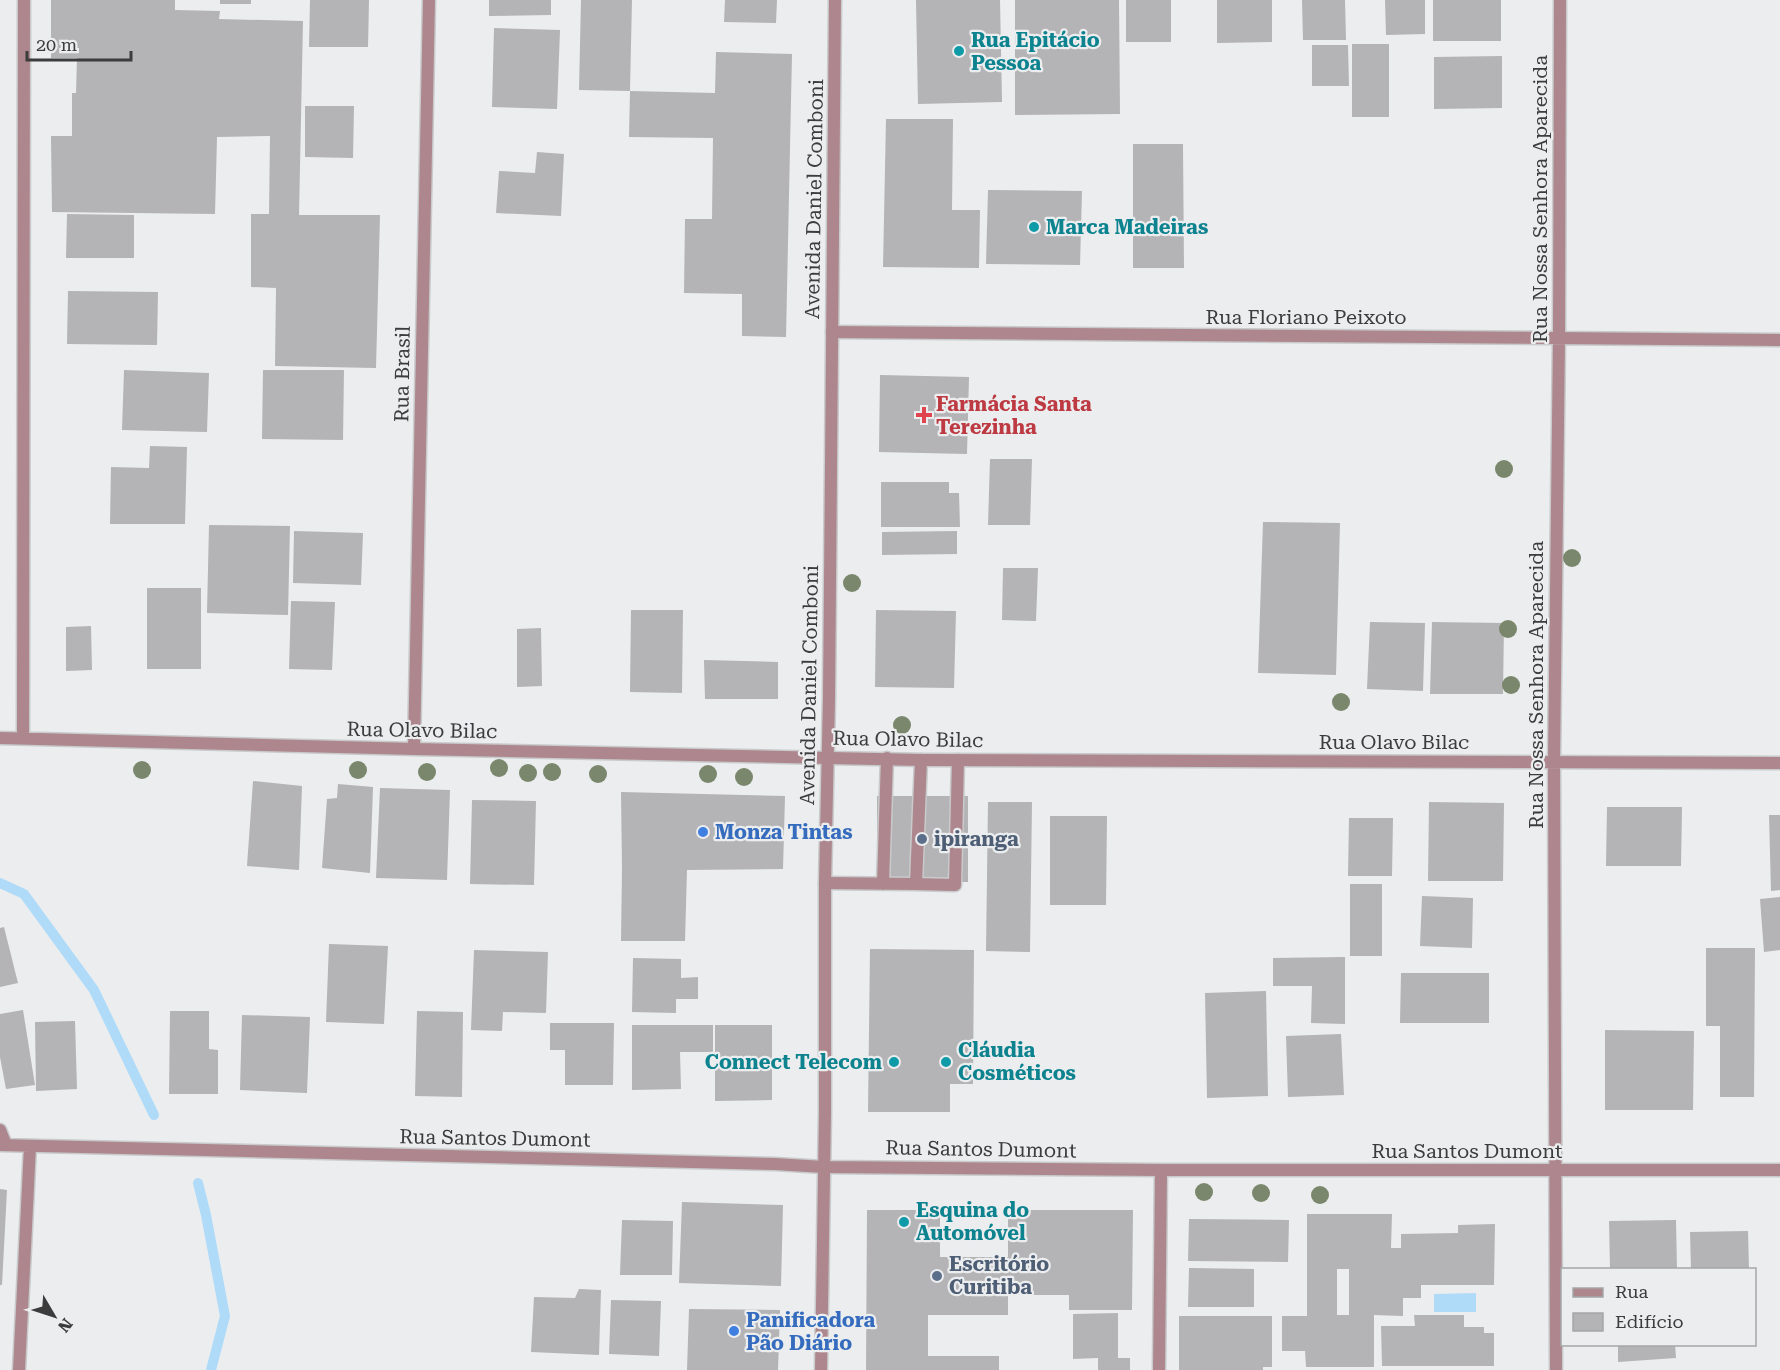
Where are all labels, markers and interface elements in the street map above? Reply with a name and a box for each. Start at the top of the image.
scale bar [27,24,130,62]
place label: Rua Epitácio Pessoa [971,28,1100,75]
text: 20 m [36,34,77,55]
marker: Rua Epitácio Pessoa [952,44,966,58]
street label: Rua Nossa Senhora Aparecida [1528,55,1552,343]
street label: Avenida Daniel Comboni [800,79,828,319]
place label: Marca Madeiras [1046,215,1208,239]
marker: Marca Madeiras [1027,220,1041,234]
street label: Rua Floriano Peixoto [1206,305,1406,329]
street label: Rua Brasil [389,326,415,422]
place label: Farmácia Santa Terezinha [936,392,1092,439]
marker: Farmácia Santa Terezinha [917,408,931,422]
street label: Rua Nossa Senhora Aparecida [1524,541,1548,829]
street label: Avenida Daniel Comboni [795,565,823,805]
street label: Rua Olavo Bilac [347,717,497,743]
street label: Rua Olavo Bilac [833,726,983,752]
street label: Rua Olavo Bilac [1319,730,1469,754]
place label: Monza Tintas [715,820,852,844]
marker: Monza Tintas [696,825,710,839]
place label: ipiranga [934,827,1019,851]
marker: ipiranga [915,832,929,846]
place label: Cláudia Cosméticos [958,1038,1076,1085]
place label: Connect Telecom [705,1050,882,1074]
marker: Connect Telecom [887,1055,901,1069]
marker: Cláudia Cosméticos [939,1055,953,1069]
street label: Rua Santos Dumont [399,1124,591,1152]
street label: Rua Santos Dumont [885,1135,1077,1163]
street label: Rua Santos Dumont [1371,1139,1563,1163]
place label: Esquina do Automóvel [916,1198,1029,1245]
marker: Esquina do Automóvel [897,1215,911,1229]
place label: Escritório Curitiba [949,1252,1049,1299]
legend [1561,1268,1756,1346]
marker: Escritório Curitiba [930,1269,944,1283]
text: Rua [1615,1281,1648,1302]
north arrow [24,1286,84,1346]
place label: Panificadora Pão Diário [746,1308,876,1355]
text: Edifício [1615,1311,1683,1332]
text: N [54,1314,77,1336]
marker: Panificadora Pão Diário [727,1324,741,1338]

